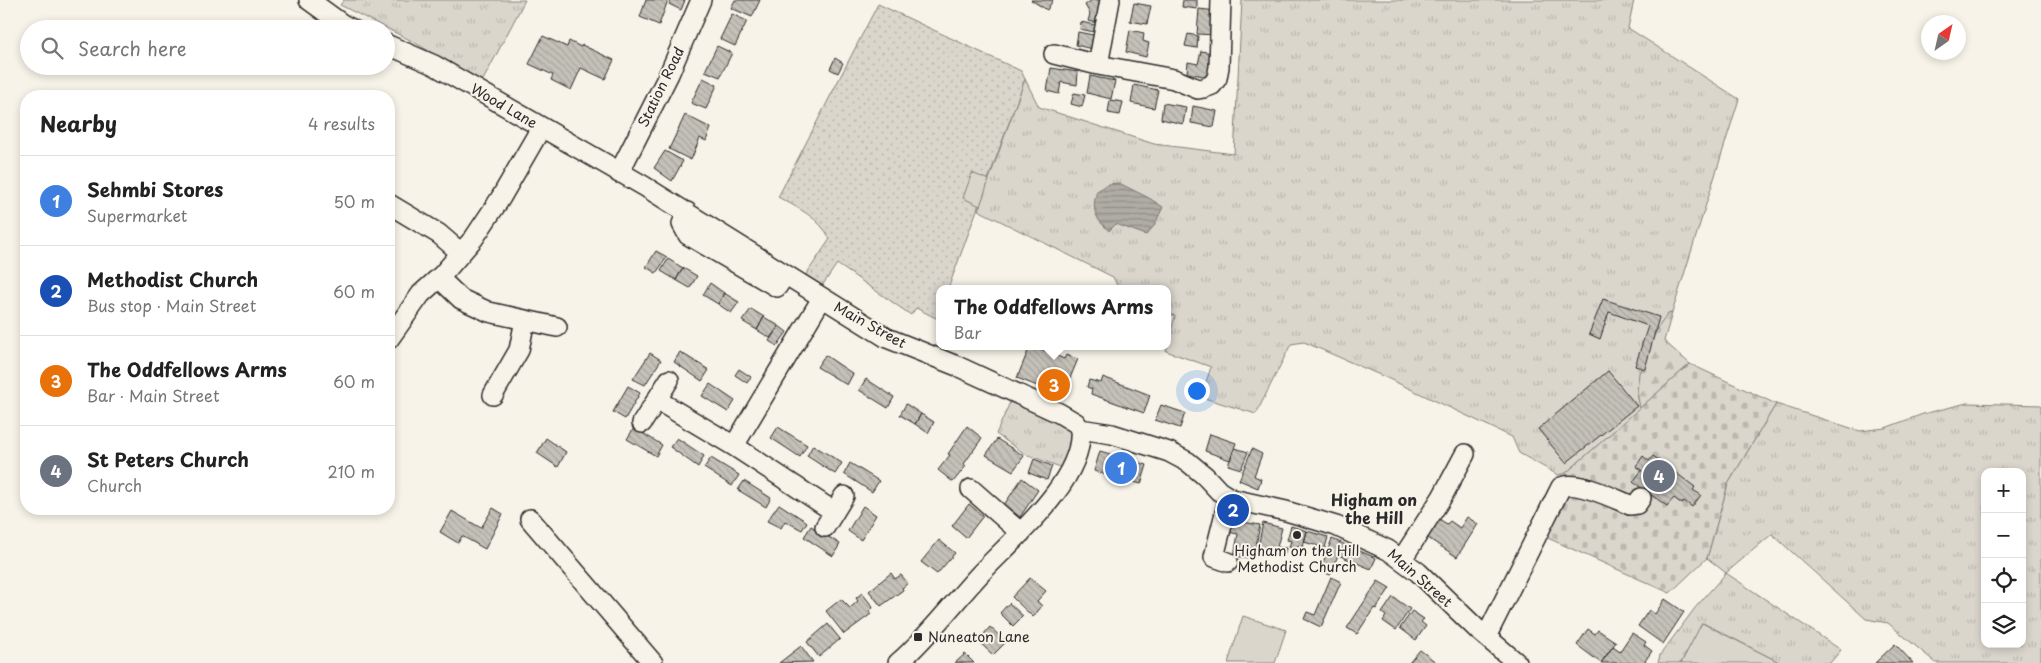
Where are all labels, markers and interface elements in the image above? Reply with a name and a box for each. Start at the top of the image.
north arrow [1921,15,1966,60]
search box [20,20,395,75]
icon: search [38,34,66,62]
text: Search here [78,34,187,62]
street label: Station Road [632,43,689,130]
street label: Wood Lane [467,78,542,133]
text: Nearby [40,107,117,139]
text: 4 results [308,111,375,135]
text: Sehmbi Stores [87,175,223,203]
text: 1 [52,189,60,213]
text: 50 m [334,189,375,213]
text: Supermarket [87,203,187,227]
text: Methodist Church [87,265,258,293]
text: 2 [50,279,62,303]
text: 60 m [333,279,375,303]
popup [936,285,1171,350]
text: The Oddfellows Arms [954,292,1153,320]
text: Bus stop · Main Street [87,293,256,317]
street label: Main Street [830,296,911,353]
text: Bar [954,320,981,344]
text: The Oddfellows Arms [87,355,287,383]
pin: 3 [1038,366,1070,404]
text: 3 [51,369,61,393]
text: 60 m [333,369,375,393]
your location [1184,378,1210,404]
text: Bar · Main Street [87,383,219,407]
text: St Peters Church [87,445,249,473]
pin: 1 [1105,449,1137,487]
pin: 4 [1643,457,1675,495]
text: 4 [51,459,61,483]
text: 210 m [327,459,375,483]
map controls [1981,468,2026,648]
button: + [1981,468,2026,513]
text: Church [87,473,142,497]
district label: Higham on the Hill [1331,487,1417,529]
pin: 2 [1217,491,1249,529]
button: − [1981,513,2026,558]
marker: Higham on the Hill Methodist Church [1291,529,1303,541]
place label: Higham on the Hill Methodist Church [1235,540,1359,577]
street label: Main Street [1383,543,1458,612]
button: locate [1981,558,2026,603]
button: layers [1981,603,2026,648]
place label: Nuneaton Lane [928,626,1030,647]
marker: Nuneaton Lane [912,631,924,643]

